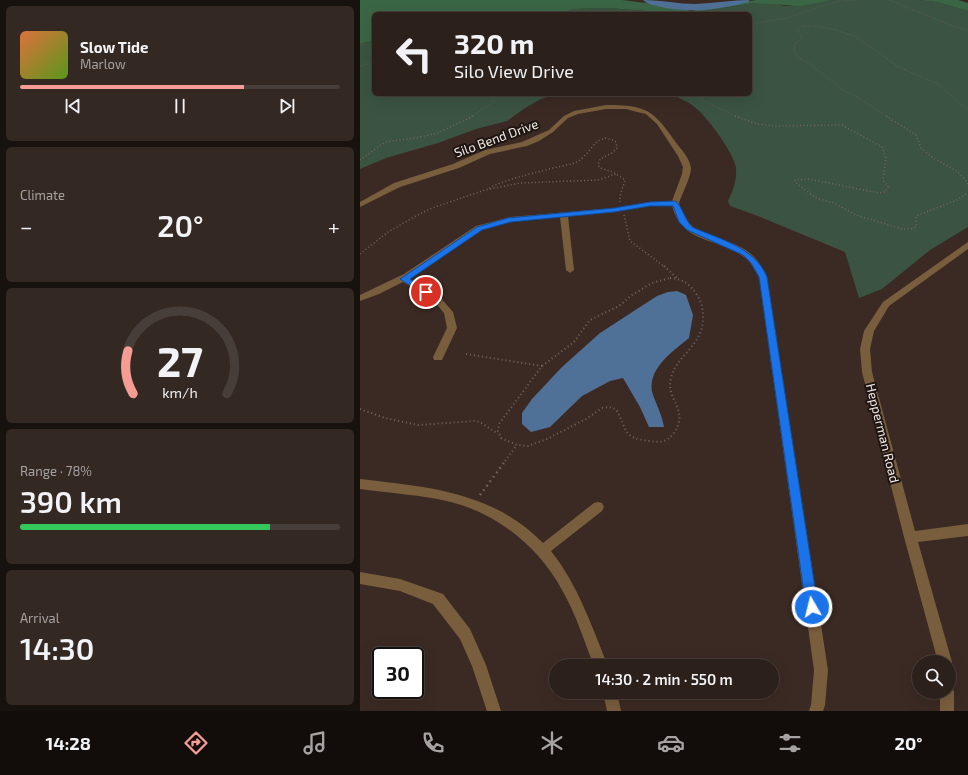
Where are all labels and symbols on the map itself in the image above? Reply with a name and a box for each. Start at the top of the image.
street label: Silo Bend Drive [452,115,540,161]
pin [409,275,443,309]
street label: Hepperman Road [863,382,903,484]
position arrow [791,586,833,628]
speed limit sign: 30 [372,647,424,699]

